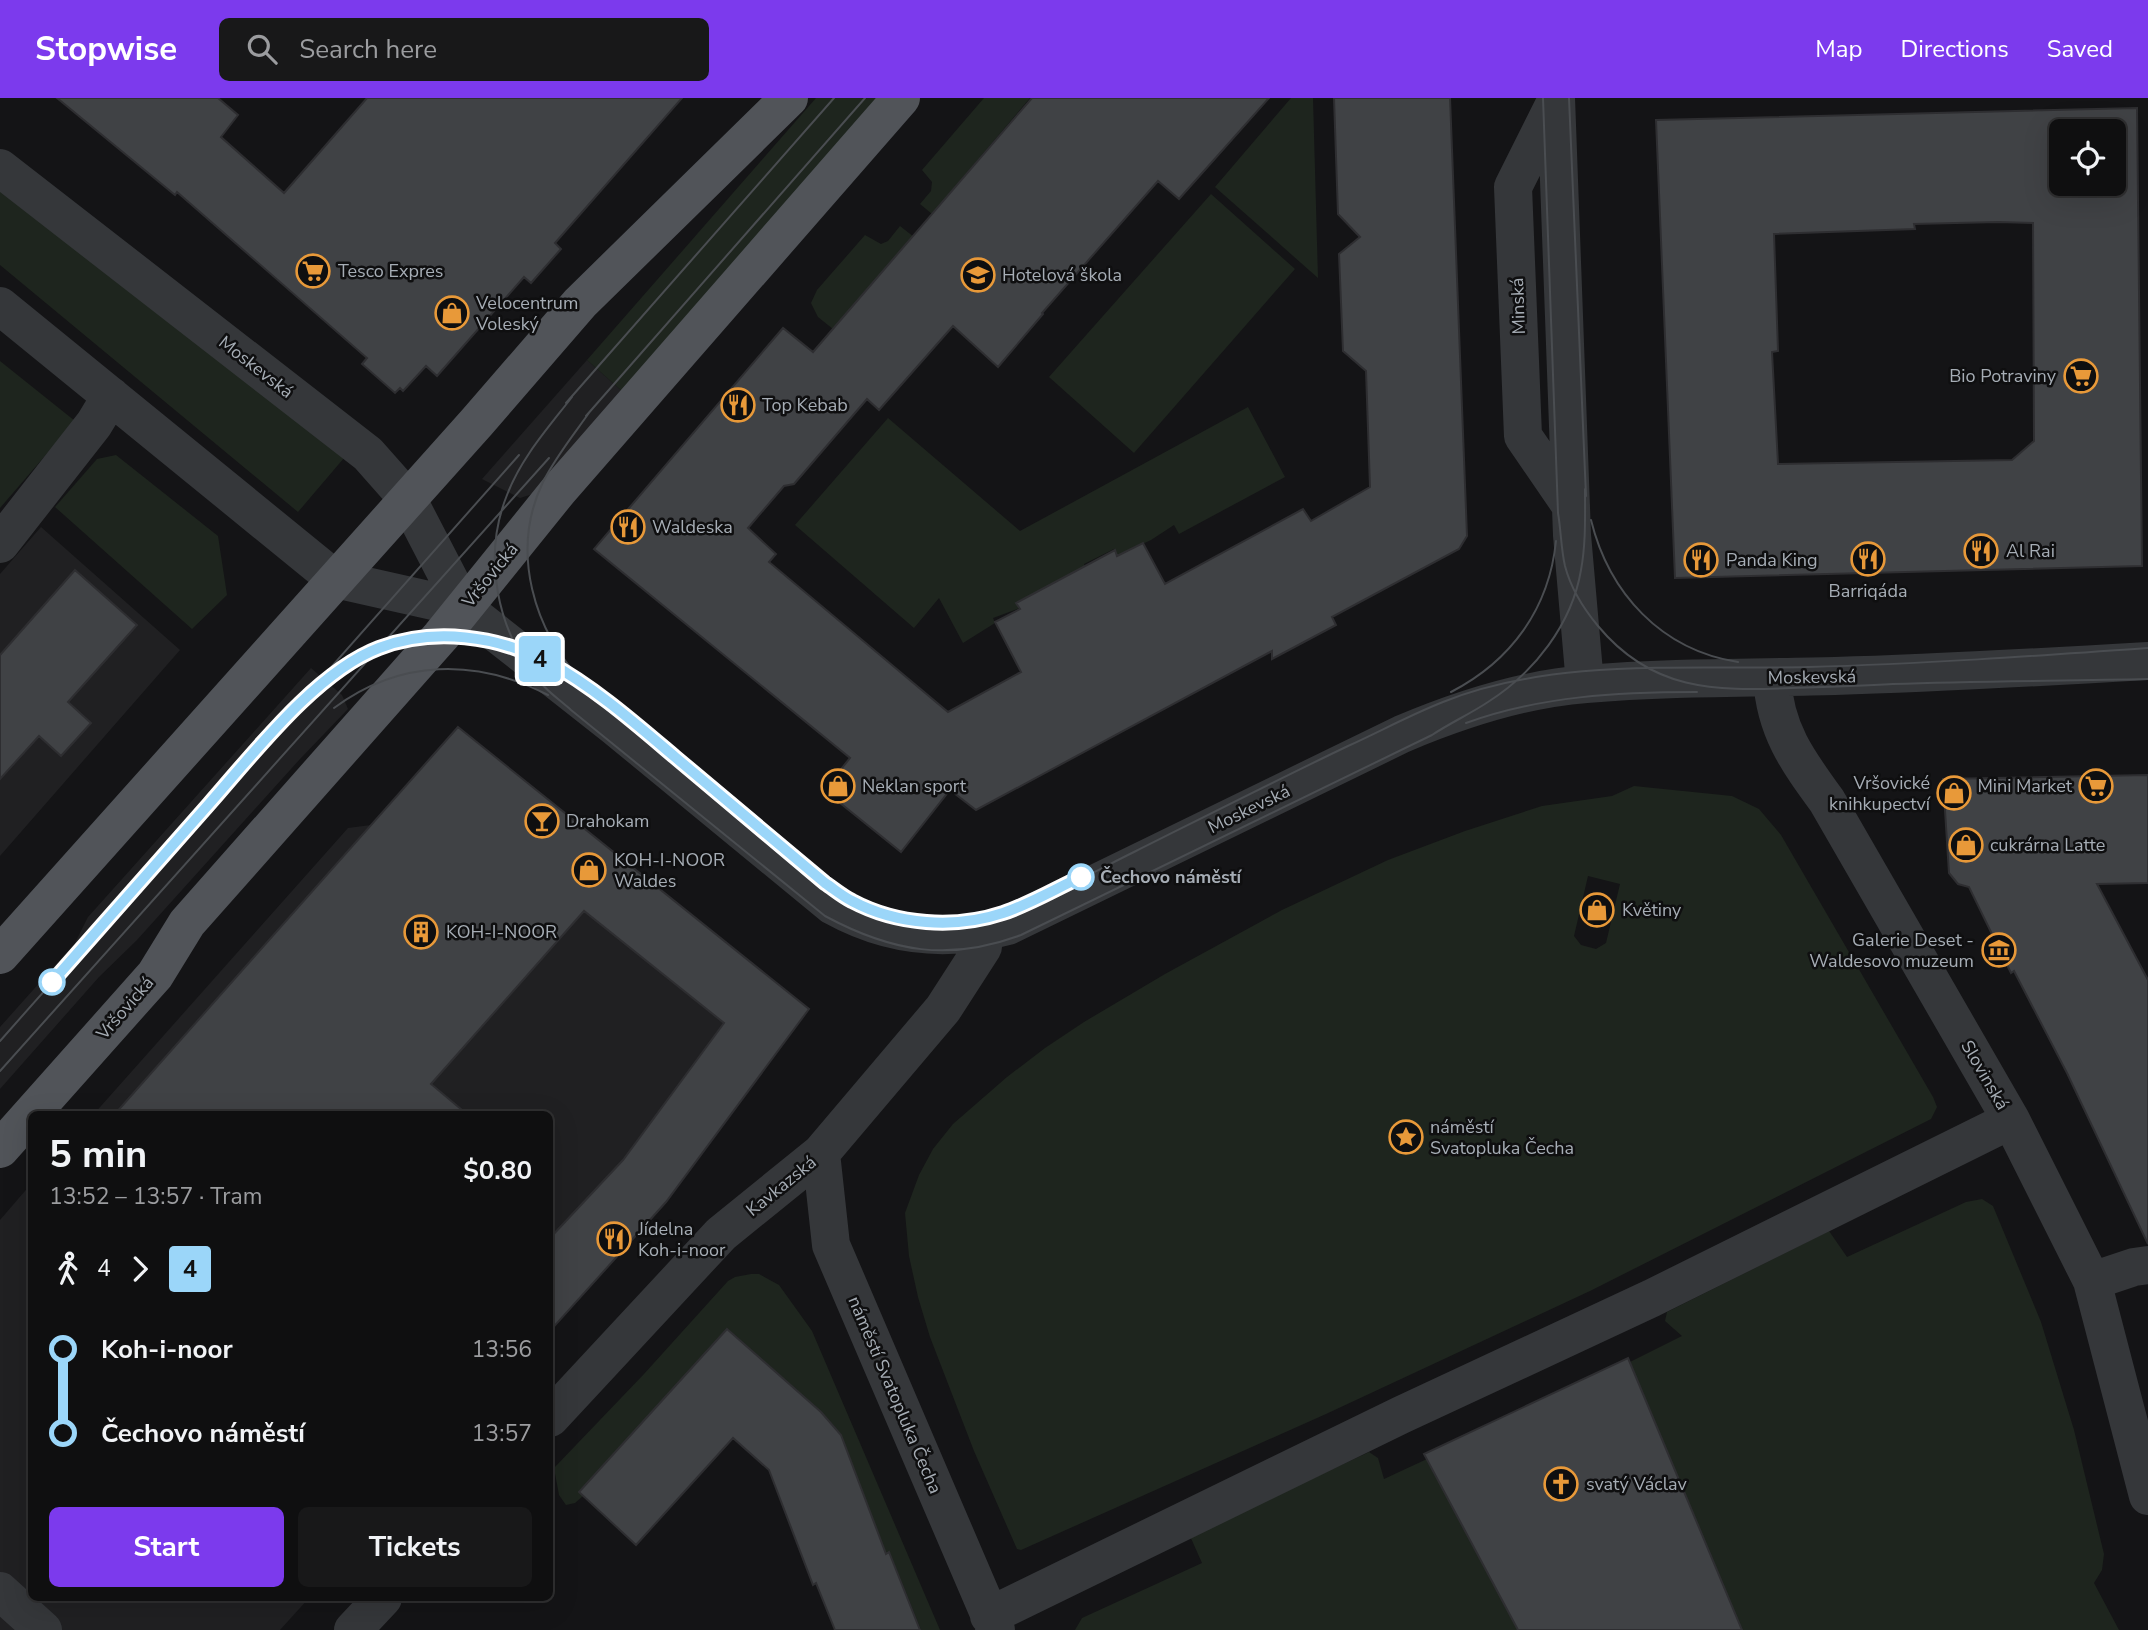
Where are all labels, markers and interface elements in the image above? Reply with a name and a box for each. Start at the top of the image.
search box [219,18,709,81]
text: Stopwise [35,27,177,72]
icon: search [243,30,281,68]
text: Search here [299,32,437,67]
text: Map [1815,33,1862,65]
text: Directions [1900,33,2009,65]
text: Saved [2047,33,2113,65]
map controls [2049,119,2126,196]
button: locate [2049,119,2126,196]
supermarket icon: Tesco Expres [294,252,332,290]
school or university icon: Hotelová škola [959,256,997,294]
place label: Tesco Expres [338,259,443,283]
place label: Hotelová škola [1002,263,1122,287]
street label: Minská [1505,277,1531,335]
place label: Velocentrum Voleský [475,291,578,336]
shop icon: Velocentrum Voleský [433,294,471,332]
street label: Moskevská [214,330,298,404]
supermarket icon: Bio Potraviny [2062,357,2100,395]
place label: Bio Potraviny [1949,364,2057,388]
restaurant icon: Top Kebab [719,386,757,424]
place label: Top Kebab [762,393,848,417]
restaurant icon: Waldeska [609,508,647,546]
place label: Waldeska [652,515,733,539]
restaurant icon: Al Rai [1962,532,2000,570]
street label: Vršovická [456,538,523,613]
place label: Al Rai [2006,539,2055,563]
restaurant icon: Barriqáda [1849,540,1887,578]
restaurant icon: Panda King [1682,541,1720,579]
place label: Panda King [1726,548,1818,572]
place label: Barriqáda [1829,579,1907,603]
line badge: 4 [517,636,563,682]
text: 4 [533,643,547,675]
street label: Moskevská [1768,664,1856,690]
shop icon: Neklan sport [819,767,857,805]
supermarket icon: Mini Market [2077,767,2115,805]
place label: Vršovické knihkupectví [1829,771,1931,816]
place label: Neklan sport [862,774,967,798]
shop icon: Vršovické knihkupectví [1935,774,1973,812]
place label: Mini Market [1977,774,2073,798]
street label: Moskevská [1204,779,1294,839]
bar icon: Drahokam [523,802,561,840]
place label: Drahokam [566,809,649,833]
shop icon: cukrárna Latte [1947,826,1985,864]
place label: cukrárna Latte [1990,833,2105,857]
place label: KOH-I-NOOR Waldes [614,848,725,893]
shop icon: KOH-I-NOOR Waldes [570,851,608,889]
marker: Čechovo náměstí [1068,864,1094,890]
place label: Čechovo náměstí [1100,865,1243,889]
shop icon: Květiny [1578,891,1616,929]
place label: Květiny [1622,898,1682,922]
building icon: KOH-I-NOOR [402,913,440,951]
place label: KOH-I-NOOR [446,920,557,944]
place label: Galerie Deset - Waldesovo muzeum [1809,928,1974,973]
museum icon: Galerie Deset - Waldesovo muzeum [1980,931,2018,969]
unlabelled marker [39,969,65,995]
street label: Vršovická [90,971,159,1046]
street label: Slovinská [1955,1036,2015,1114]
place label: náměstí Svatopluka Čecha [1430,1115,1574,1160]
place icon: náměstí Svatopluka Čecha [1387,1118,1425,1156]
text: 5 min [49,1129,147,1180]
street label: Kavkazská [741,1150,821,1222]
text: $0.80 [463,1153,532,1188]
text: 13:52 – 13:57 · Tram [49,1181,262,1212]
place label: Jídelna Koh-i-noor [637,1217,726,1262]
restaurant icon: Jídelna Koh-i-noor [595,1220,633,1258]
icon: walk [49,1250,87,1288]
icon: forward [121,1250,159,1288]
text: 4 [97,1253,111,1284]
text: 4 [183,1253,197,1285]
street label: náměstí Svatopluka Čecha [842,1293,948,1497]
text: Koh-i-noor [101,1332,233,1367]
text: 13:56 [472,1334,532,1365]
text: Čechovo náměstí [101,1416,305,1451]
text: 13:57 [472,1418,532,1449]
church icon: svatý Václav [1542,1465,1580,1503]
place label: svatý Václav [1586,1472,1687,1496]
button: Start [49,1507,284,1587]
button: Tickets [298,1507,532,1587]

